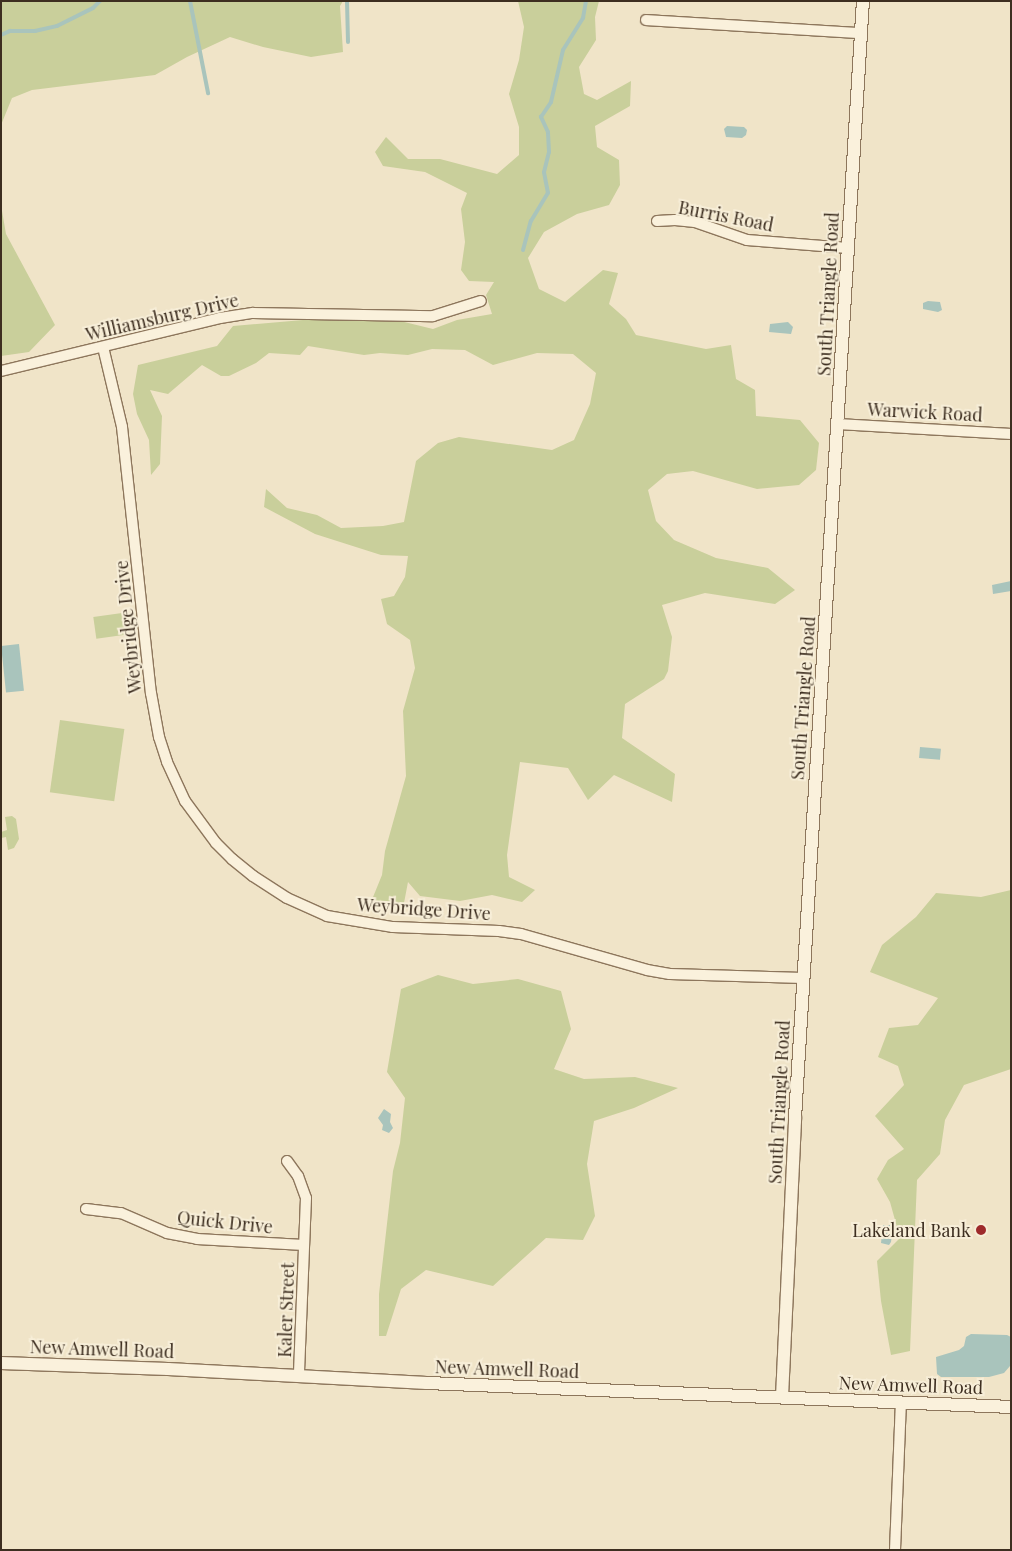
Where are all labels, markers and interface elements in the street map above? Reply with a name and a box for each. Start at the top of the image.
street label: Burris Road [677,196,775,236]
street label: South Triangle Road [813,211,843,377]
street label: Williamsburg Drive [83,289,241,345]
street label: Warwick Road [867,398,983,426]
street label: Weybridge Drive [110,559,146,695]
street label: South Triangle Road [786,615,820,781]
street label: Weybridge Drive [356,894,492,924]
street label: South Triangle Road [764,1019,794,1185]
street label: Quick Drive [176,1206,274,1238]
place label: Lakeland Bank [852,1219,971,1241]
marker: Lakeland Bank [975,1224,987,1236]
street label: Kaler Street [274,1262,298,1358]
street label: New Amwell Road [29,1336,175,1362]
street label: New Amwell Road [434,1356,580,1382]
street label: New Amwell Road [838,1372,984,1398]

